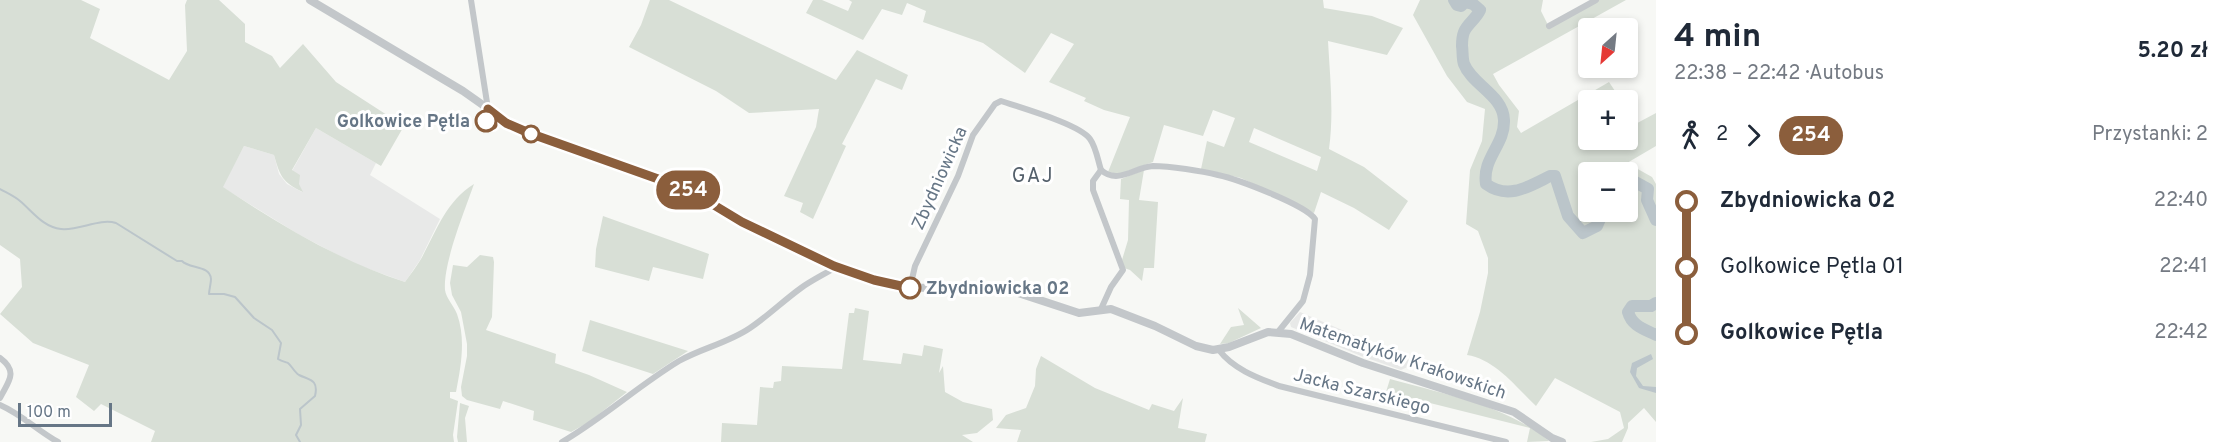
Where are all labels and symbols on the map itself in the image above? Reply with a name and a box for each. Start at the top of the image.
north arrow [1578,18,1638,78]
marker: Golkowice Pętla [475,110,497,132]
place label: Golkowice Pętla [337,111,470,134]
street label: Zbydniowicka [907,123,973,234]
unlabelled marker [522,125,540,143]
district label: GAJ [1012,164,1054,190]
line badge: 254 [654,170,722,210]
marker: Zbydniowicka 02 [899,277,921,299]
place label: Zbydniowicka 02 [926,278,1069,301]
street label: Matematyków Krakowskich [1296,313,1509,406]
street label: Jacka Szarskiego [1291,364,1433,421]
scale bar [18,400,112,428]

